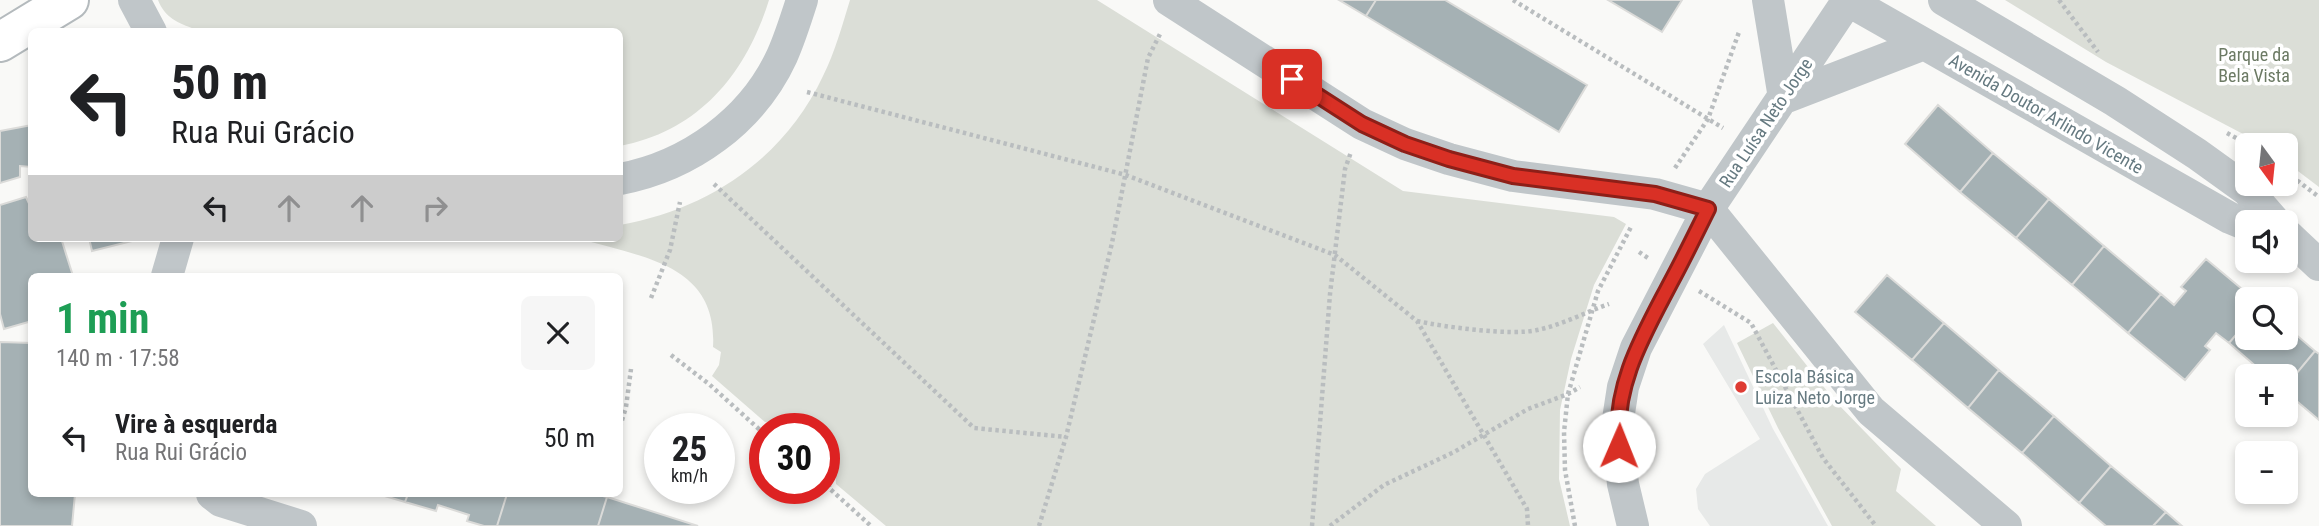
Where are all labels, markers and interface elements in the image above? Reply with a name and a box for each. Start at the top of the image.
park label: Parque da Bela Vista [2218,44,2290,86]
pin [1262,49,1322,109]
street label: Avenida Doutor Arlindo Vicente [1945,49,2147,178]
text: 50 m [171,54,268,111]
street label: Rua Luísa Neto Jorge [1715,54,1817,191]
icon: left [56,56,147,147]
icon: arrive [1273,60,1311,98]
text: Rua Rui Grácio [171,113,355,151]
north arrow [2235,133,2298,196]
map controls [2235,133,2298,504]
icon: left [197,189,235,227]
icon: ahead [270,189,308,227]
icon: ahead [343,189,381,227]
icon: right [416,189,454,227]
button: sound [2235,210,2298,273]
button: search [2235,287,2298,350]
text: 1 min [56,294,149,343]
button: close [521,296,595,370]
text: 140 m · 17:58 [56,345,180,372]
button: + [2235,364,2298,427]
place label: Escola Básica Luiza Neto Jorge [1755,366,1875,408]
marker: Escola Básica Luiza Neto Jorge [1733,379,1749,395]
text: Vire à esquerda [115,409,278,439]
position arrow [1582,409,1656,483]
speed limit sign: 30 [749,413,840,504]
icon: left [56,419,94,457]
text: 50 m [544,423,595,453]
text: 25 [672,429,707,470]
text: Rua Rui Grácio [115,439,247,466]
button: − [2235,441,2298,504]
text: km/h [671,465,708,486]

